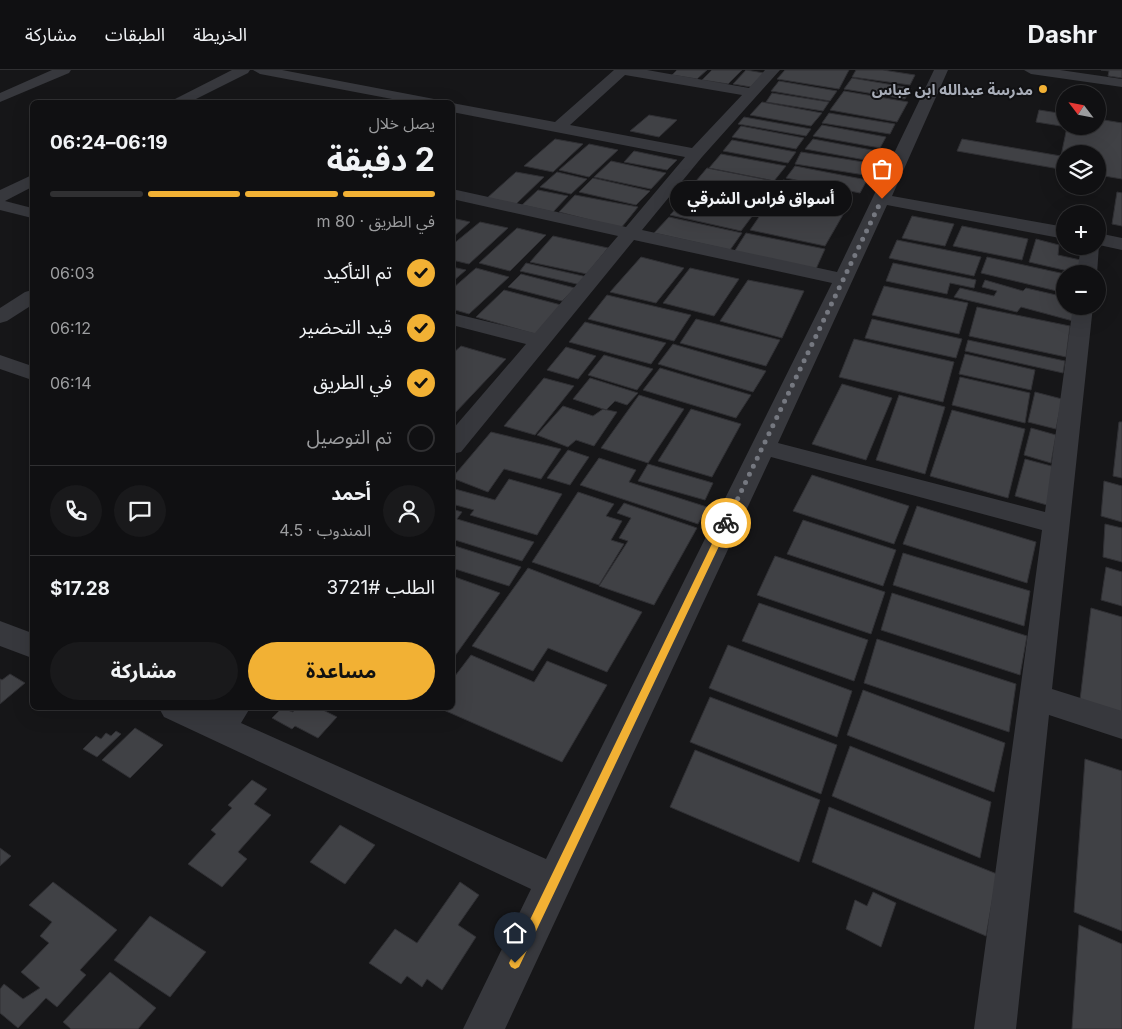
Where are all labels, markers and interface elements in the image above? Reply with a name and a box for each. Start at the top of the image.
text: Dashr [1028,20,1097,49]
text: مشاركة [25,24,77,45]
text: الطبقات [105,24,165,45]
text: الخريطة [193,24,247,45]
place label: مدرسة عبدالله ابن عباس [872,80,1033,99]
marker: مدرسة عبدالله ابن عباس [1037,83,1049,95]
north arrow [1056,85,1106,135]
map controls [1056,85,1106,315]
text: يصل خلال [369,113,435,133]
text: 06:19–06:24 [50,131,168,154]
text: 2 دقيقة [327,140,435,179]
button: layers [1056,145,1106,195]
pin [861,148,903,199]
icon: bag [868,155,896,183]
callout: أسواق فراس الشرقي [670,182,852,216]
text: أسواق فراس الشرقي [687,188,835,208]
button: + [1056,205,1106,255]
text: في الطريق · 80 m [317,211,435,231]
icon: check [407,259,435,287]
text: تم التأكيد [323,261,392,284]
text: 06:03 [50,263,95,283]
button: − [1056,265,1106,315]
icon: check [407,314,435,342]
text: قيد التحضير [300,316,392,339]
text: 06:12 [50,318,91,338]
icon: check [407,369,435,397]
text: في الطريق [313,371,392,394]
text: 06:14 [50,373,91,393]
text: تم التوصيل [307,426,392,449]
text: أحمد [331,482,371,505]
button: phone [50,485,102,537]
button: chat [114,485,166,537]
button: person [383,485,435,537]
courier [701,498,751,548]
icon: bike [712,509,740,537]
text: المندوب · 4.5 [279,520,371,540]
text: الطلب #3721 [326,576,435,599]
text: $17.28 [50,577,110,600]
button: مشاركة [50,642,238,700]
button: مساعدة [248,642,435,700]
pin [494,912,536,963]
icon: home [501,919,529,947]

